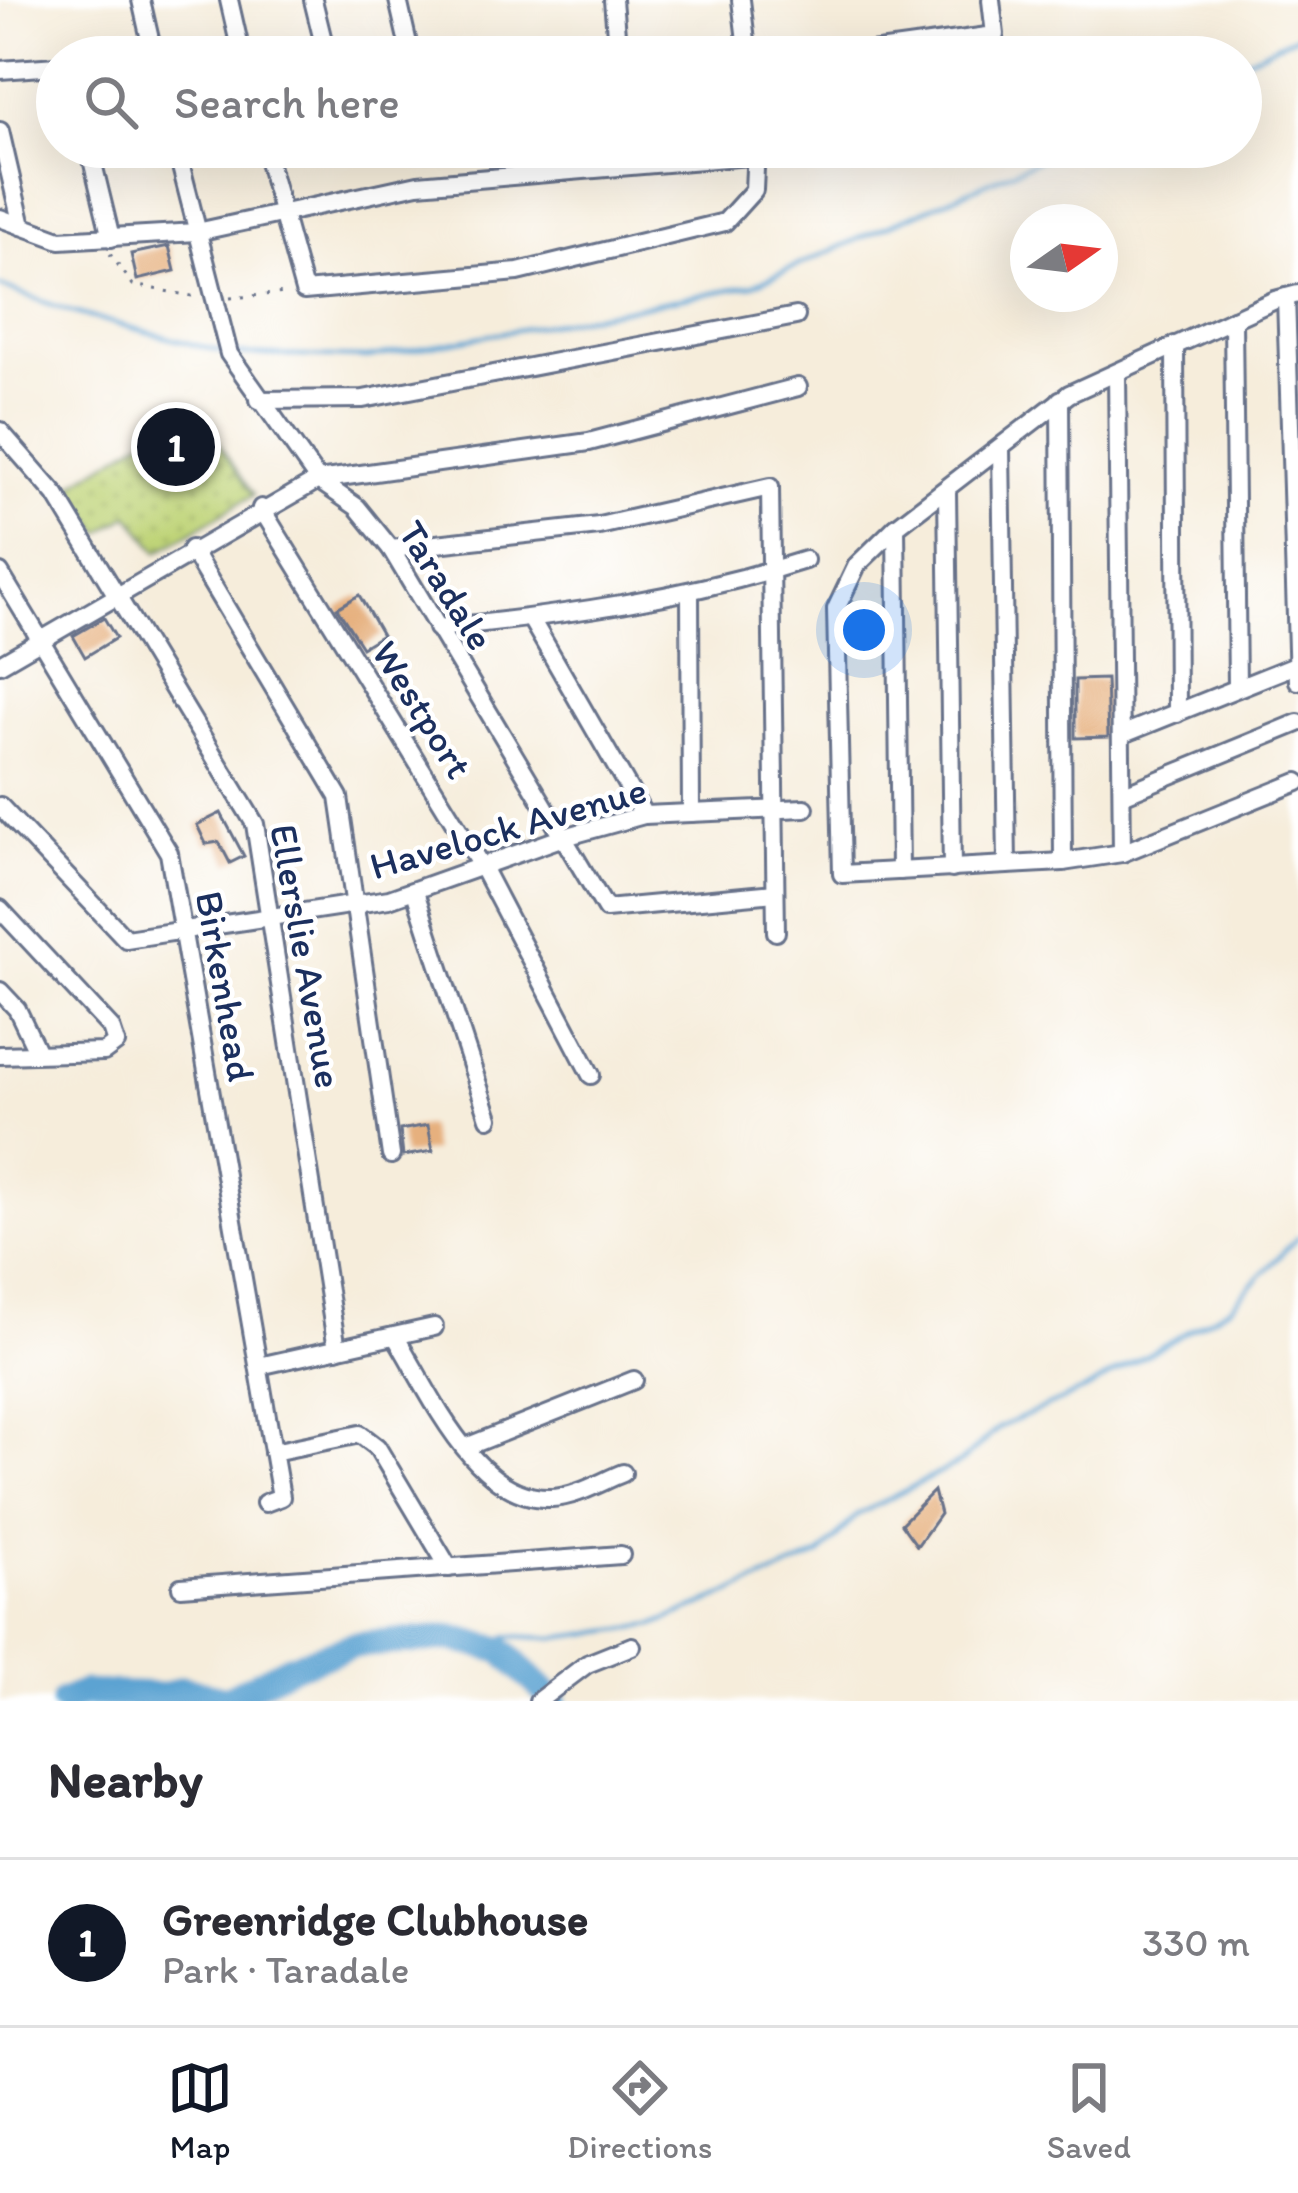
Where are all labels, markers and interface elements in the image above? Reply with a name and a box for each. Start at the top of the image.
search box [36,36,1262,168]
icon: search [78,69,144,135]
text: Search here [174,75,400,129]
north arrow [1010,204,1118,312]
pin: 1 [137,402,215,492]
street label: Taradale [389,512,505,659]
your location [834,600,894,660]
street label: Westport [362,632,483,787]
street label: Havelock Avenue [364,766,652,889]
street label: Ellerslie Avenue [260,820,353,1092]
street label: Birkenhead [186,887,265,1085]
text: Nearby [48,1749,203,1810]
text: Greenridge Clubhouse [162,1892,588,1946]
text: 1 [78,1919,96,1966]
text: 330 m [1142,1919,1250,1966]
text: Park · Taradale [162,1946,409,1993]
tab: Map [167,2055,233,2166]
tab: Directions [567,2055,712,2166]
tab: Saved [1047,2055,1131,2166]

